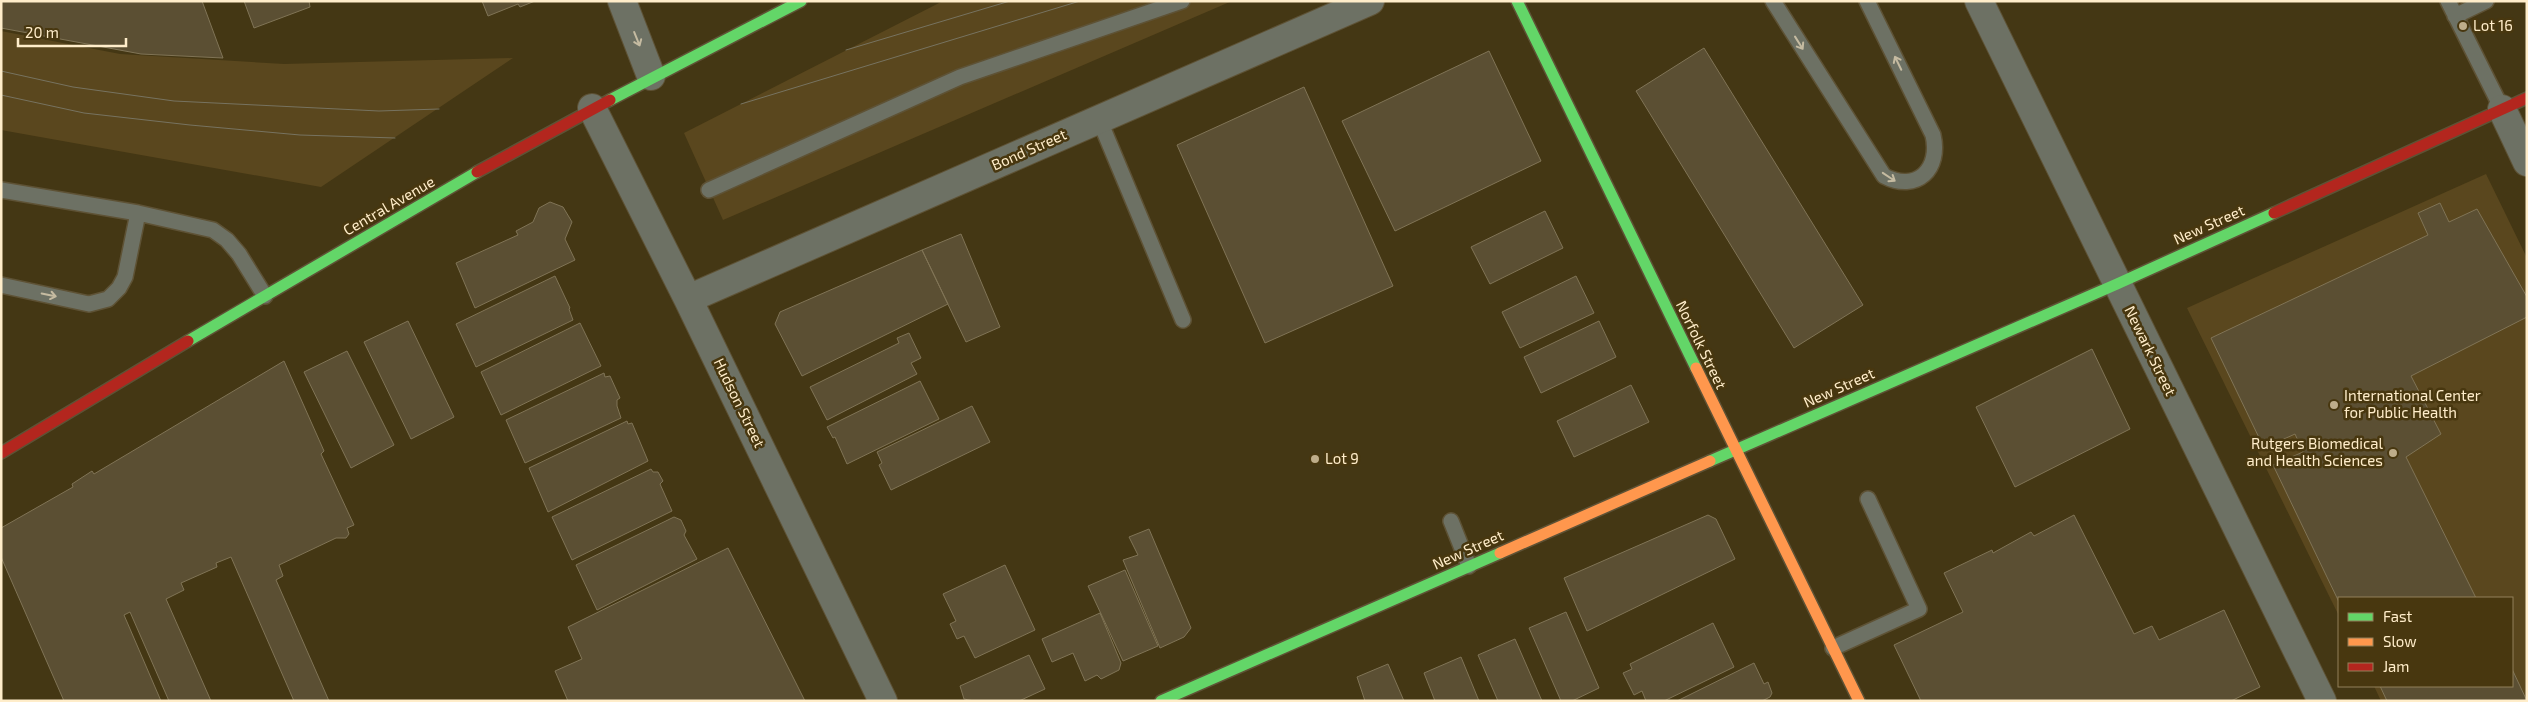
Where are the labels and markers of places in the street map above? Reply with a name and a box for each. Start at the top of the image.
place label: Lot 16 [2473,16,2513,34]
marker: Lot 16 [2457,20,2469,32]
place label: International Center for Public Health [2344,386,2481,421]
marker: International Center for Public Health [2328,399,2340,411]
place label: Rutgers Biomedical and Health Sciences [2247,434,2384,469]
marker: Rutgers Biomedical and Health Sciences [2387,447,2399,459]
place label: Lot 9 [1325,449,1359,467]
marker: Lot 9 [1309,453,1321,465]

